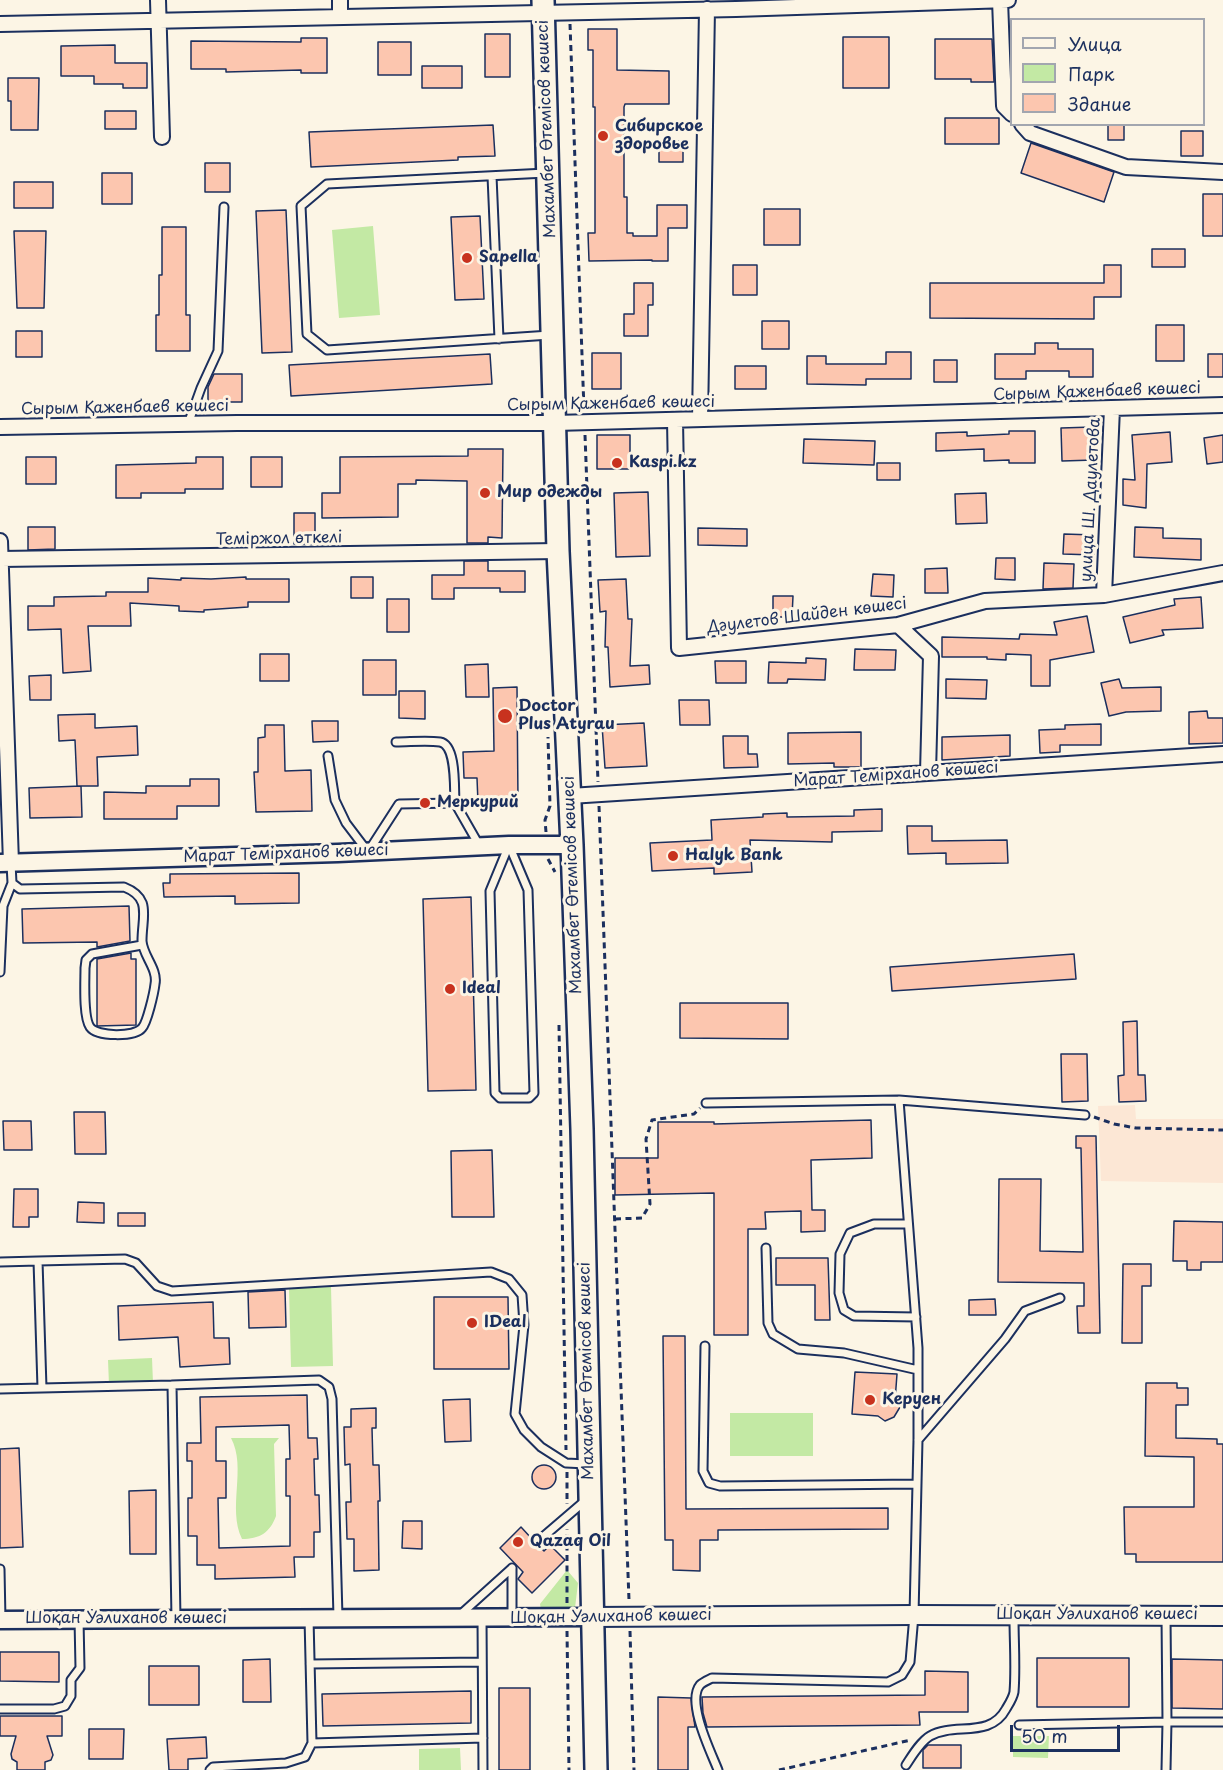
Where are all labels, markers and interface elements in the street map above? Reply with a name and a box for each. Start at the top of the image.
legend [1010,18,1205,126]
street label: Махамбет Өтемісов көшесі [534,20,560,238]
text: Улица [1068,30,1122,57]
text: Парк [1068,60,1114,87]
text: Здание [1068,90,1131,117]
place label: Сибирское здоровье [615,117,703,155]
marker: Сибирское здоровье [596,129,610,143]
place label: Sapella [479,248,538,268]
marker: Sapella [460,251,474,265]
street label: Сырым Қаженбаев көшесі [993,379,1201,405]
street label: Сырым Қаженбаев көшесі [507,393,715,415]
street label: Сырым Қаженбаев көшесі [21,397,229,419]
street label: улица Ш. Даулетова [1077,417,1105,583]
place label: Kaspi.kz [629,453,697,473]
marker: Kaspi.kz [610,456,624,470]
place label: Мир одежды [497,483,602,503]
marker: Мир одежды [478,486,492,500]
street label: Теміржол өткелі [215,528,343,550]
street label: Дәулетов Шайден көшесі [706,594,908,638]
place label: Doctor Plus Atyrau [518,697,615,735]
marker: Doctor Plus Atyrau [496,707,514,725]
street label: Марат Темірханов көшесі [793,758,999,792]
street label: Махамбет Өтемісов көшесі [560,776,586,994]
place label: Меркурий [437,793,519,813]
marker: Меркурий [418,796,432,810]
street label: Марат Темірханов көшесі [183,841,389,867]
place label: Halyk Bank [685,846,783,866]
marker: Halyk Bank [666,849,680,863]
place label: Ideal [462,979,501,999]
marker: Ideal [443,982,457,996]
street label: Махамбет Өтемісов көшесі [575,1262,599,1480]
place label: IDeal [484,1313,526,1333]
marker: IDeal [465,1316,479,1330]
place label: Керуен [882,1390,941,1410]
marker: Керуен [863,1393,877,1407]
place label: Qazaq Oil [530,1532,611,1552]
marker: Qazaq Oil [511,1535,525,1549]
street label: Шоқан Уәлиханов көшесі [996,1605,1198,1625]
street label: Шоқан Уәлиханов көшесі [510,1606,712,1628]
street label: Шоқан Уәлиханов көшесі [25,1609,227,1629]
scale bar [1013,1713,1122,1751]
text: 50 m [1021,1722,1068,1749]

